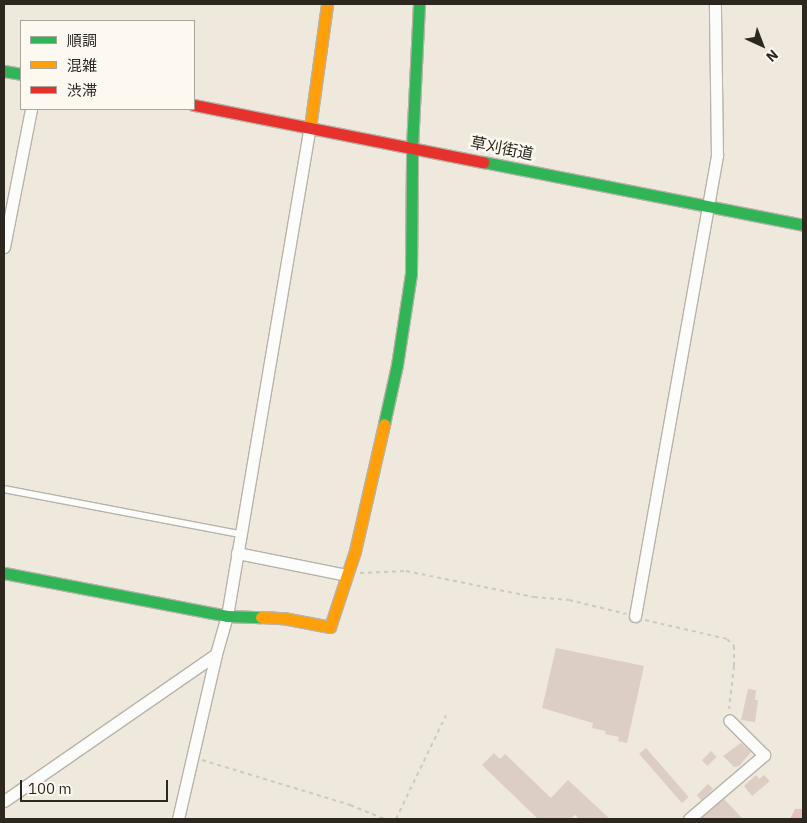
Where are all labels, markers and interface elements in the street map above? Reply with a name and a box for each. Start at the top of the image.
legend [20,20,195,110]
north arrow [737,20,787,70]
text: 順調 [67,31,97,50]
text: N [762,46,782,66]
text: 混雑 [67,56,97,75]
text: 渋滞 [67,81,97,100]
street label: 草刈街道 [469,132,535,164]
scale bar [22,770,170,802]
text: 100 m [28,779,72,798]

